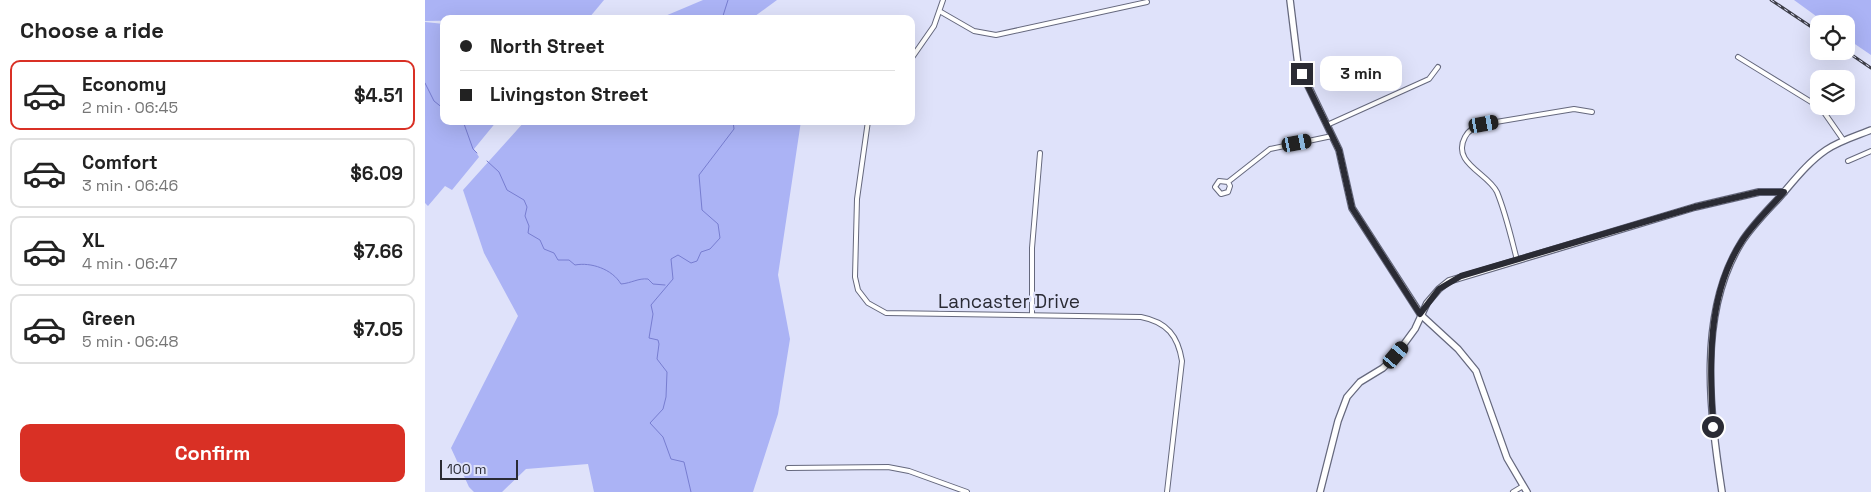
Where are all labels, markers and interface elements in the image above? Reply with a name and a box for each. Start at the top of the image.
map controls [1810,15,1855,115]
button: locate [1810,15,1855,60]
text: Choose a ride [20,16,164,44]
text: North Street [490,34,605,59]
callout: 3 min [1319,56,1402,92]
route end [1291,63,1313,85]
text: 3 min [1340,63,1382,84]
button: layers [1810,70,1855,115]
text: Economy [82,72,166,97]
icon: car [22,73,67,118]
text: Livingston Street [490,82,649,107]
text: $4.51 [354,83,403,108]
text: 2 min · 06:45 [82,97,178,118]
car [1467,114,1500,134]
car [1280,133,1313,153]
text: Comfort [82,150,158,175]
icon: car [22,151,67,196]
text: $6.09 [350,161,403,186]
text: 3 min · 06:46 [82,175,178,196]
text: XL [82,228,105,253]
icon: car [22,229,67,274]
text: $7.66 [353,239,403,264]
text: 4 min · 06:47 [82,253,177,274]
street label: Lancaster Drive [938,289,1080,314]
text: Green [82,306,135,331]
icon: car [22,307,67,352]
text: $7.05 [353,317,403,342]
text: 5 min · 06:48 [82,331,178,352]
car [1380,339,1411,371]
route start [1702,416,1724,438]
button: Confirm [20,424,405,482]
scale bar [440,457,517,480]
text: 100 m [447,460,486,478]

